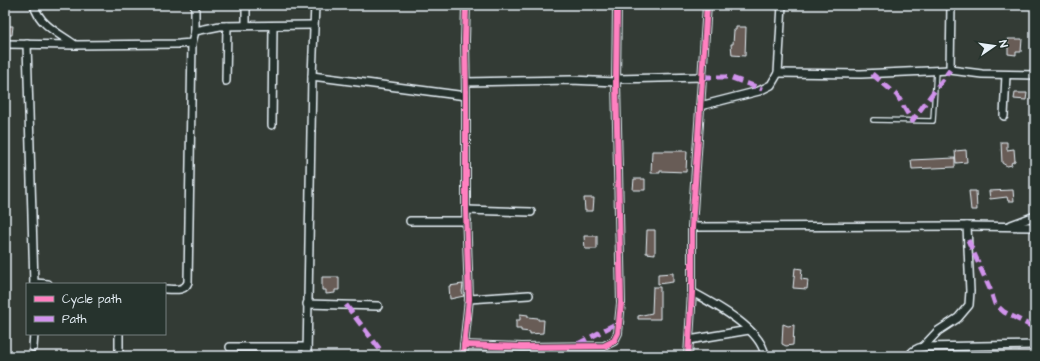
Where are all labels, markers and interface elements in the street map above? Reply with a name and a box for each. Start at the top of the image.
north arrow [974,26,1014,66]
text: N [995,39,1011,49]
legend [26,283,166,335]
text: Cycle path [62,291,121,309]
text: Path [62,311,87,328]

